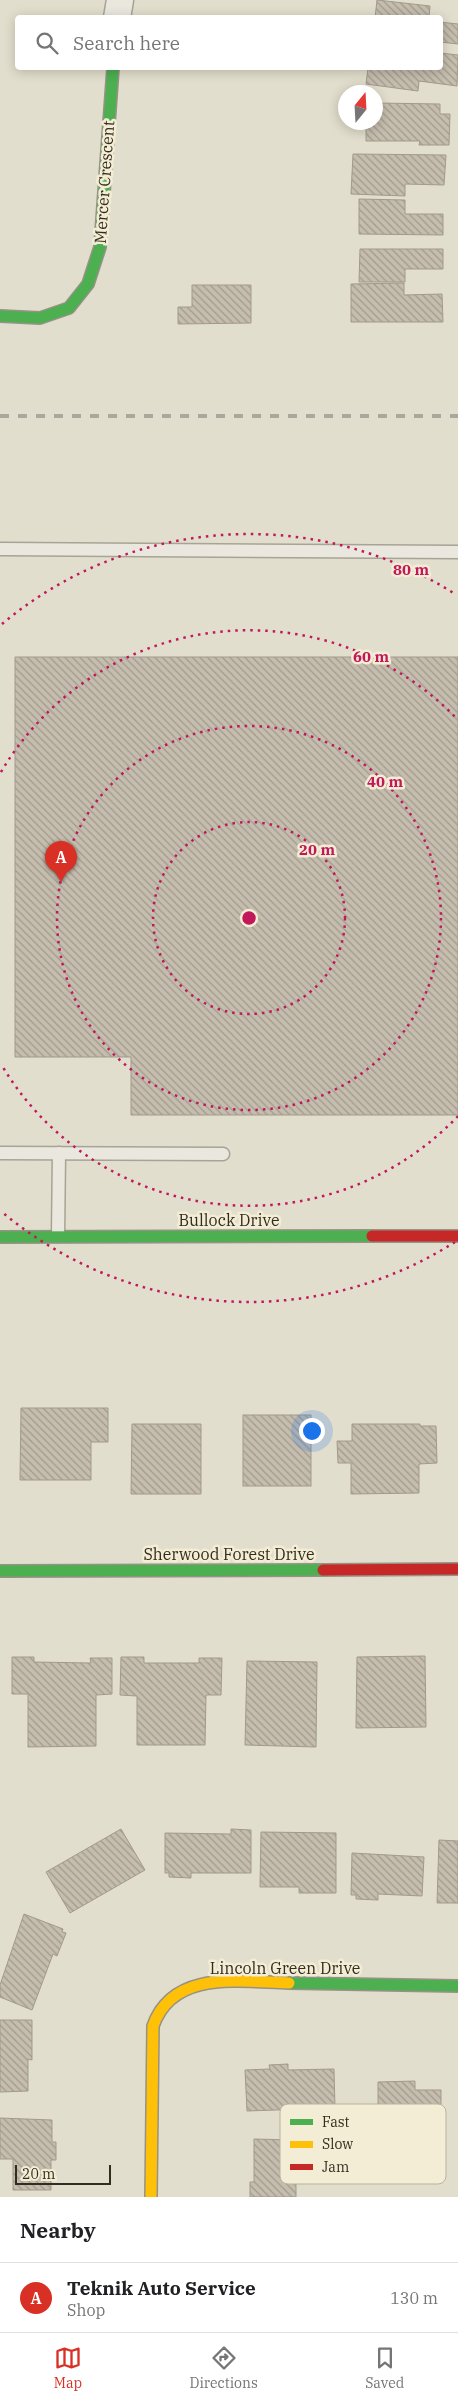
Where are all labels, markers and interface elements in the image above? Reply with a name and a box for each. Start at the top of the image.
search box [15,15,443,70]
icon: search [33,29,61,57]
text: Search here [73,31,180,55]
north arrow [338,85,383,130]
street label: Mercer Crescent [90,119,118,244]
text: 80 m [393,560,429,579]
text: 60 m [353,647,389,666]
text: 40 m [367,772,403,791]
text: 20 m [299,840,335,859]
pin: A [45,841,77,882]
centre of rings [240,909,258,927]
street label: Bullock Drive [179,1210,279,1230]
your location [299,1418,325,1444]
street label: Sherwood Forest Drive [143,1544,315,1564]
street label: Lincoln Green Drive [210,1958,360,1978]
legend [280,2104,446,2184]
text: Fast [322,2113,350,2131]
text: Slow [322,2135,353,2153]
text: Jam [322,2158,349,2176]
scale bar [15,2162,111,2185]
text: 20 m [22,2165,55,2183]
text: Nearby [20,2216,96,2244]
text: Teknik Auto Service [67,2276,256,2300]
text: A [30,2288,42,2308]
text: 130 m [390,2288,438,2308]
text: Shop [67,2300,105,2320]
tab: Map [54,2344,82,2392]
tab: Directions [190,2344,258,2392]
tab: Saved [365,2344,404,2392]

